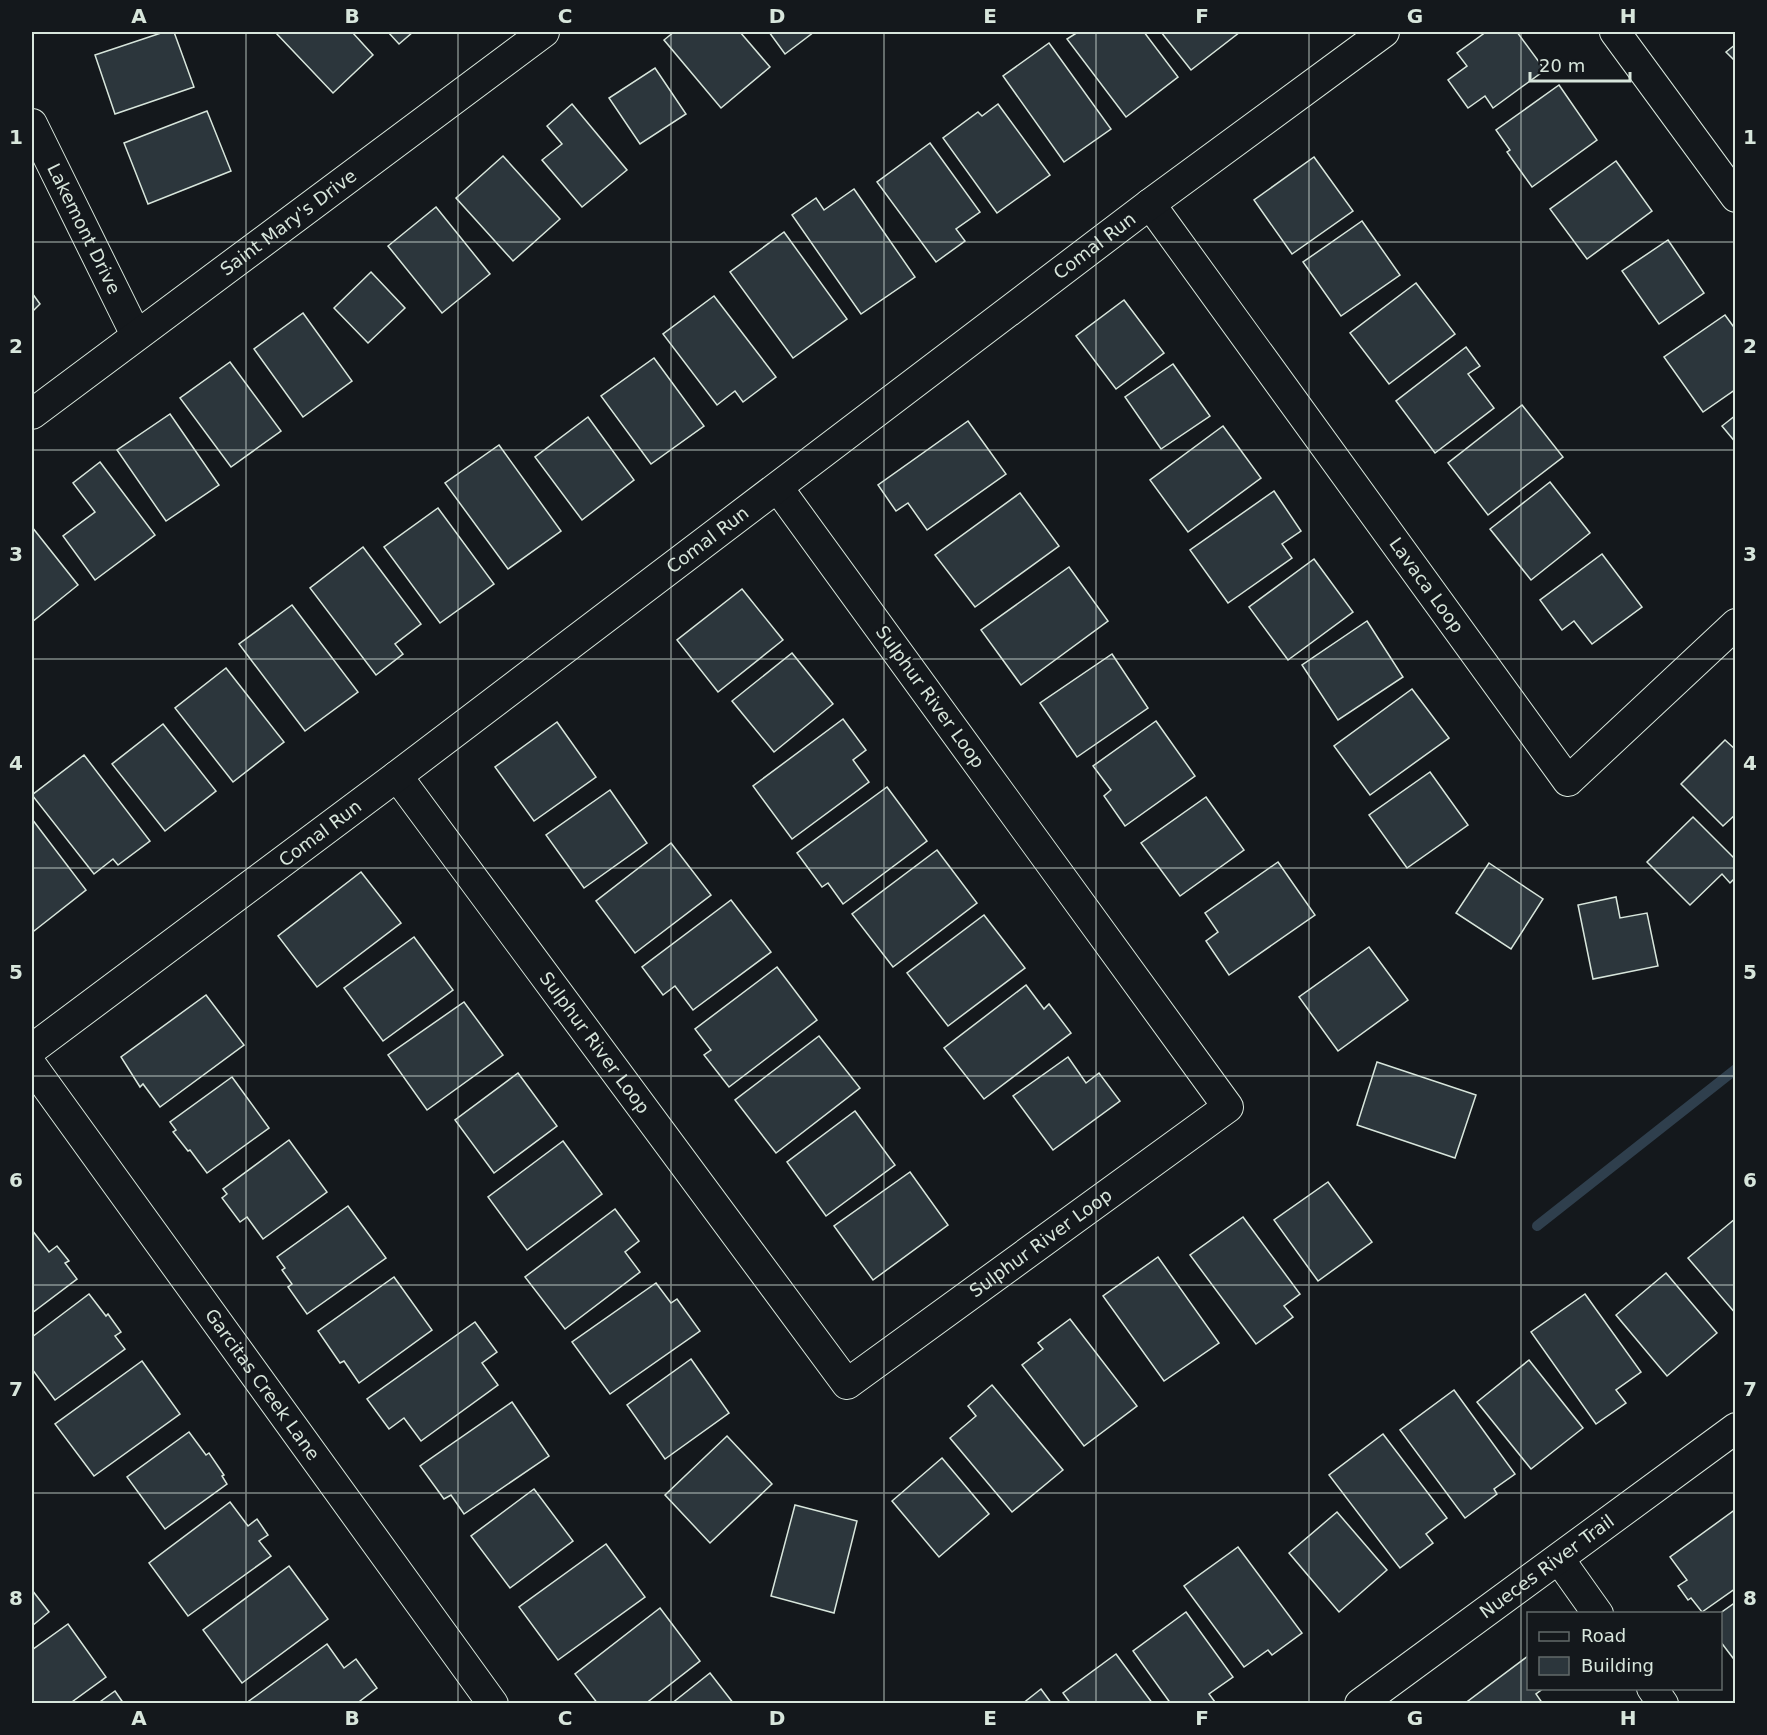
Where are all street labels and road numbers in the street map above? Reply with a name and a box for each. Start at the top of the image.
street label: Lakemont Drive [43,160,125,297]
street label: Saint Mary's Drive [216,165,360,280]
street label: Comal Run [1049,208,1140,283]
street label: Comal Run [662,502,753,577]
street label: Lavaca Loop [1385,533,1468,637]
street label: Sulphur River Loop [872,621,989,772]
street label: Comal Run [275,795,365,871]
street label: Sulphur River Loop [536,968,654,1117]
street label: Sulphur River Loop [965,1184,1116,1301]
street label: Garcitas Creek Lane [201,1304,324,1464]
street label: Nueces River Trail [1475,1510,1618,1623]

